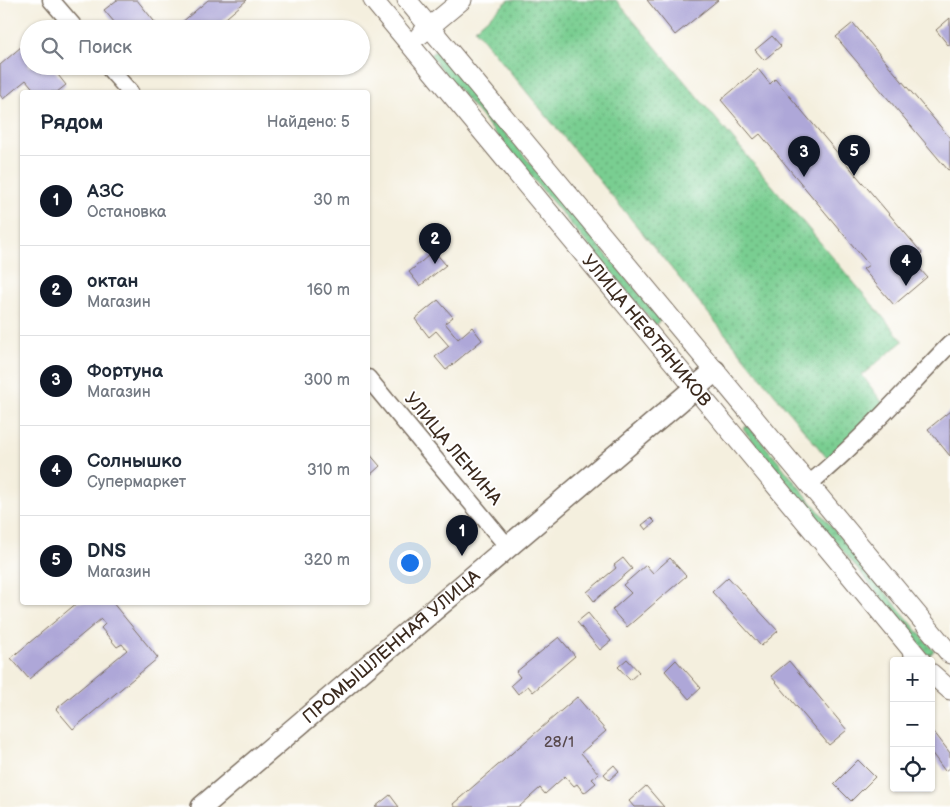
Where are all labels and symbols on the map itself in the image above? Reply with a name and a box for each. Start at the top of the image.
pin: 5 [838,135,870,176]
pin: 3 [788,136,820,177]
pin: 2 [419,223,451,264]
pin: 4 [890,245,922,286]
street label: УЛИЦА НЕФТЯНИКОВ [578,250,716,410]
street label: УЛИЦА ЛЕНИНА [400,389,506,510]
pin: 1 [446,515,478,556]
your location [397,550,423,576]
street label: ПРОМЫШЛЕННАЯ УЛИЦА [298,565,484,728]
house number: 28/1 [544,733,574,752]

